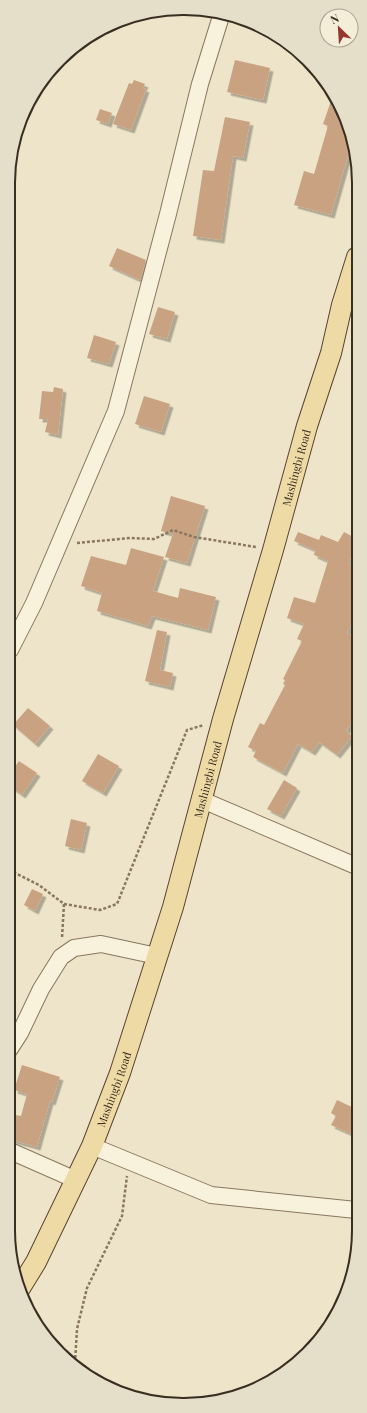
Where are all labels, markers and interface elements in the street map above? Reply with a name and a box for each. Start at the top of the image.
north arrow [319,8,359,48]
text: N [328,10,341,27]
street label: Mashingbi Road [278,427,313,508]
street label: Mashingbi Road [190,738,225,819]
street label: Mashingbi Road [93,1049,134,1129]

